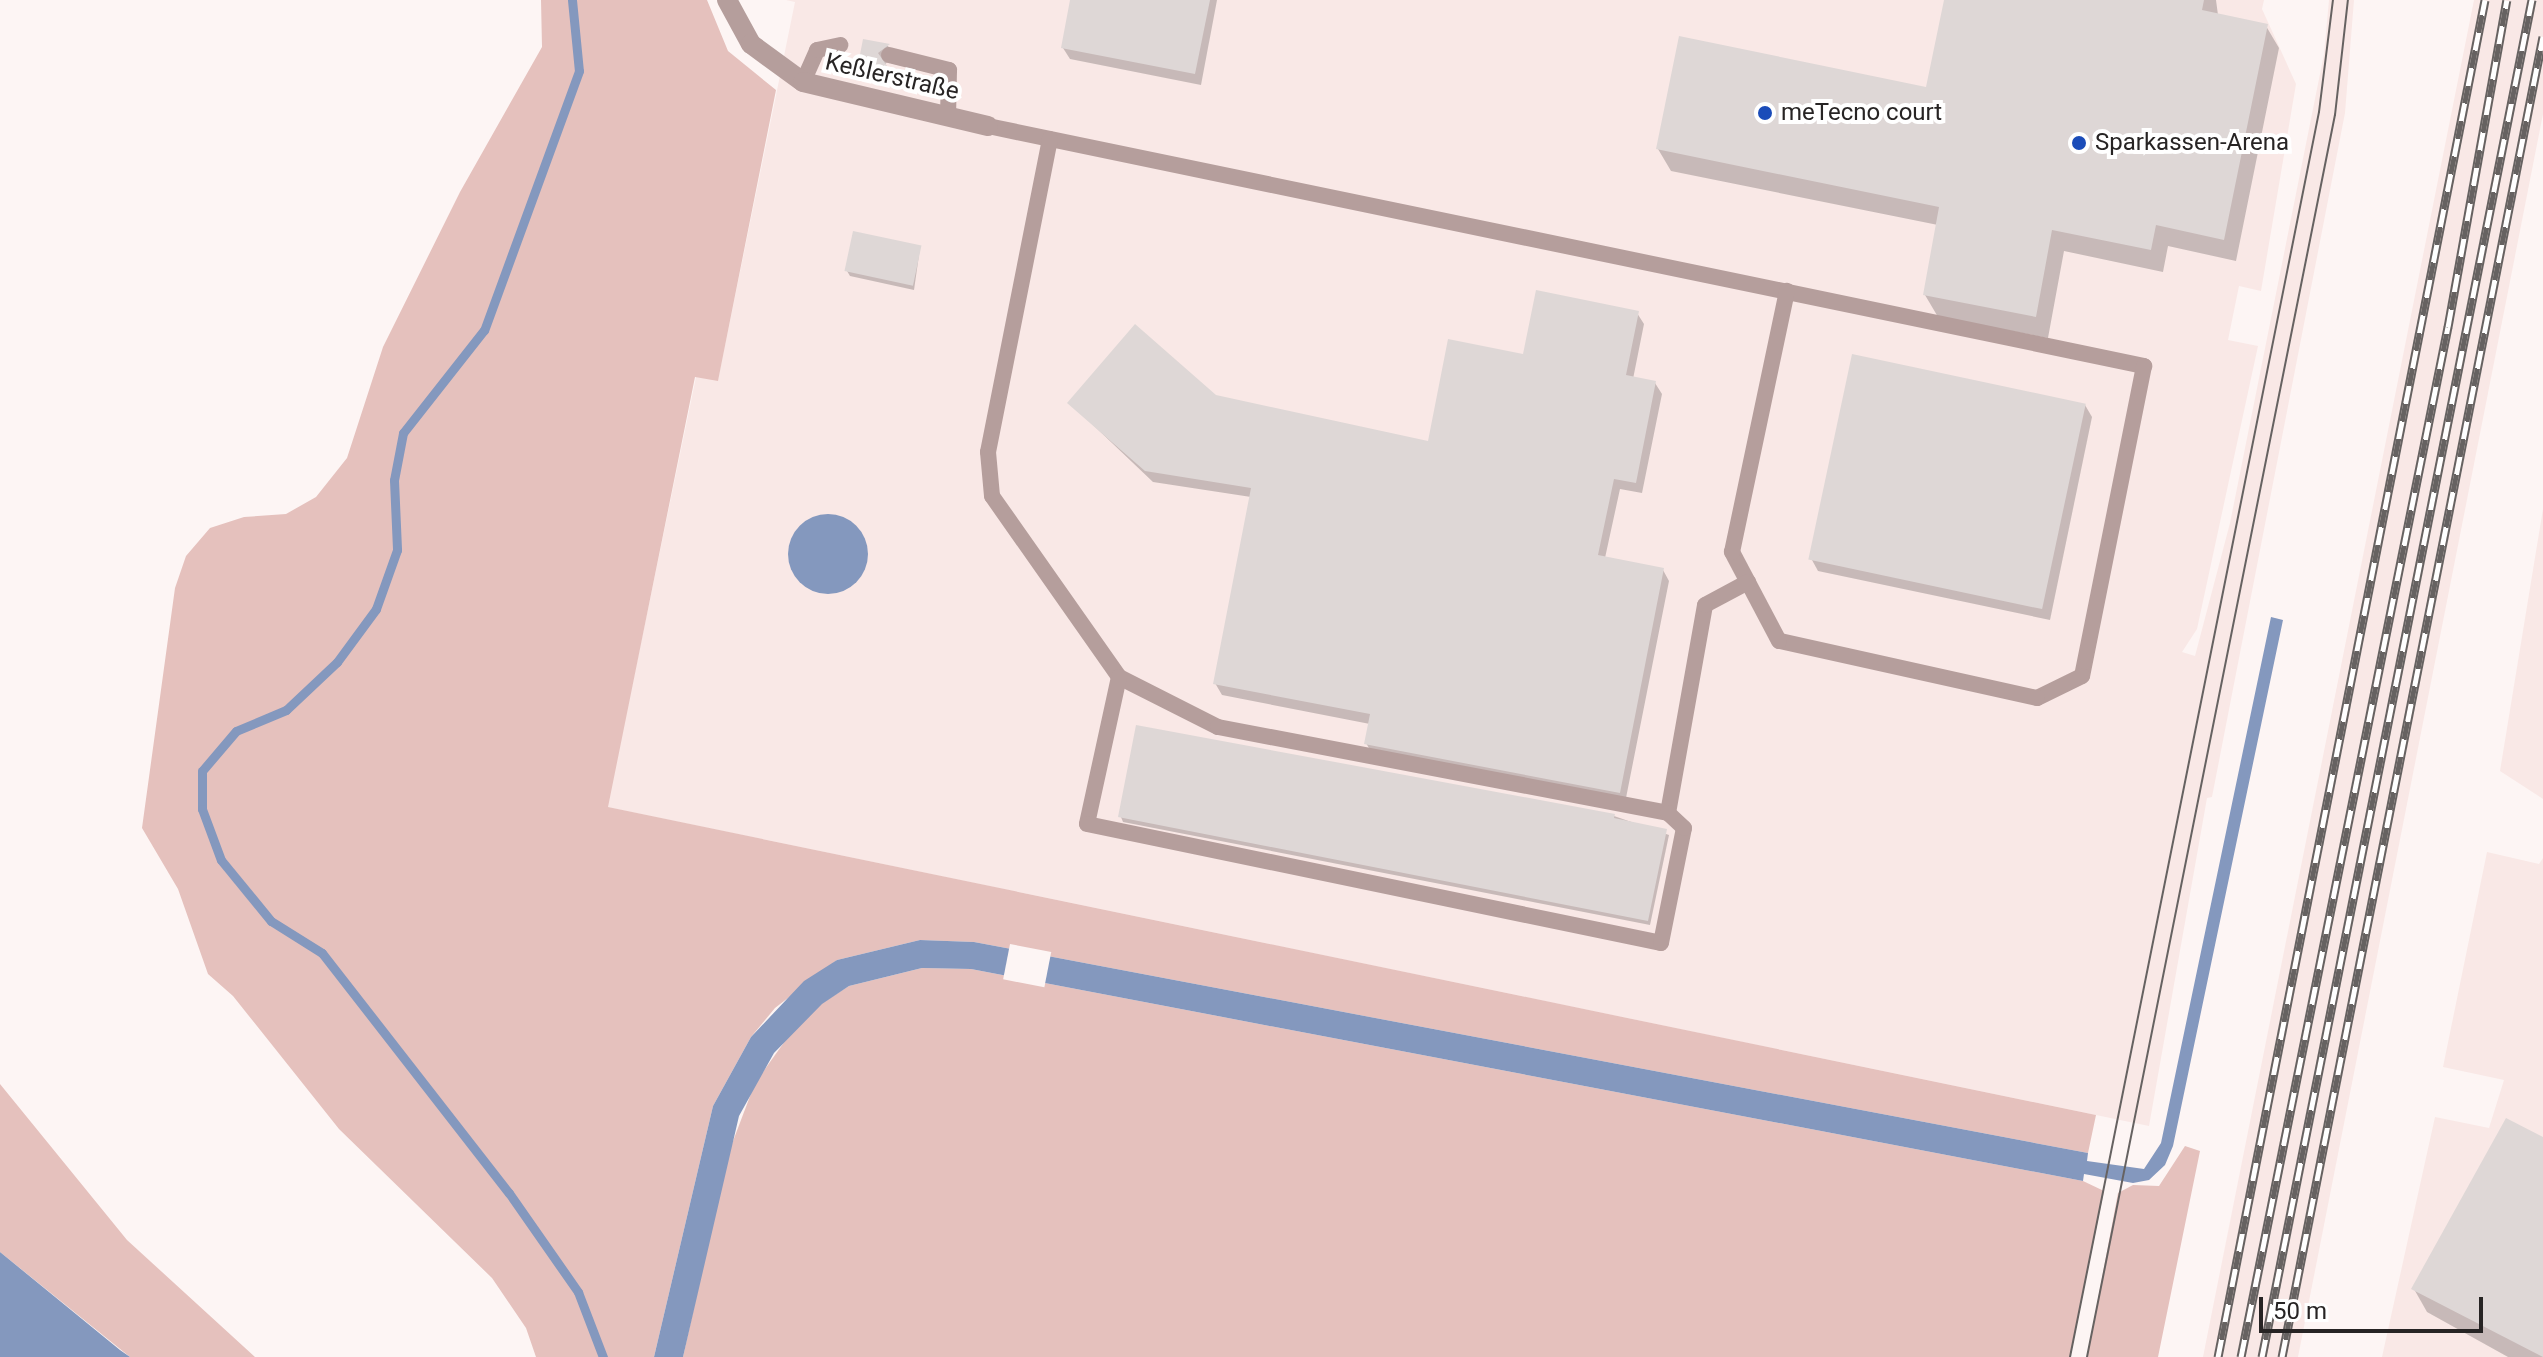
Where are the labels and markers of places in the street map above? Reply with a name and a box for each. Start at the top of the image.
place label: meTecno court [1781,99,1942,127]
marker: meTecno court [1756,104,1774,122]
place label: Sparkassen-Arena [2095,129,2289,157]
marker: Sparkassen-Arena [2070,134,2088,152]

